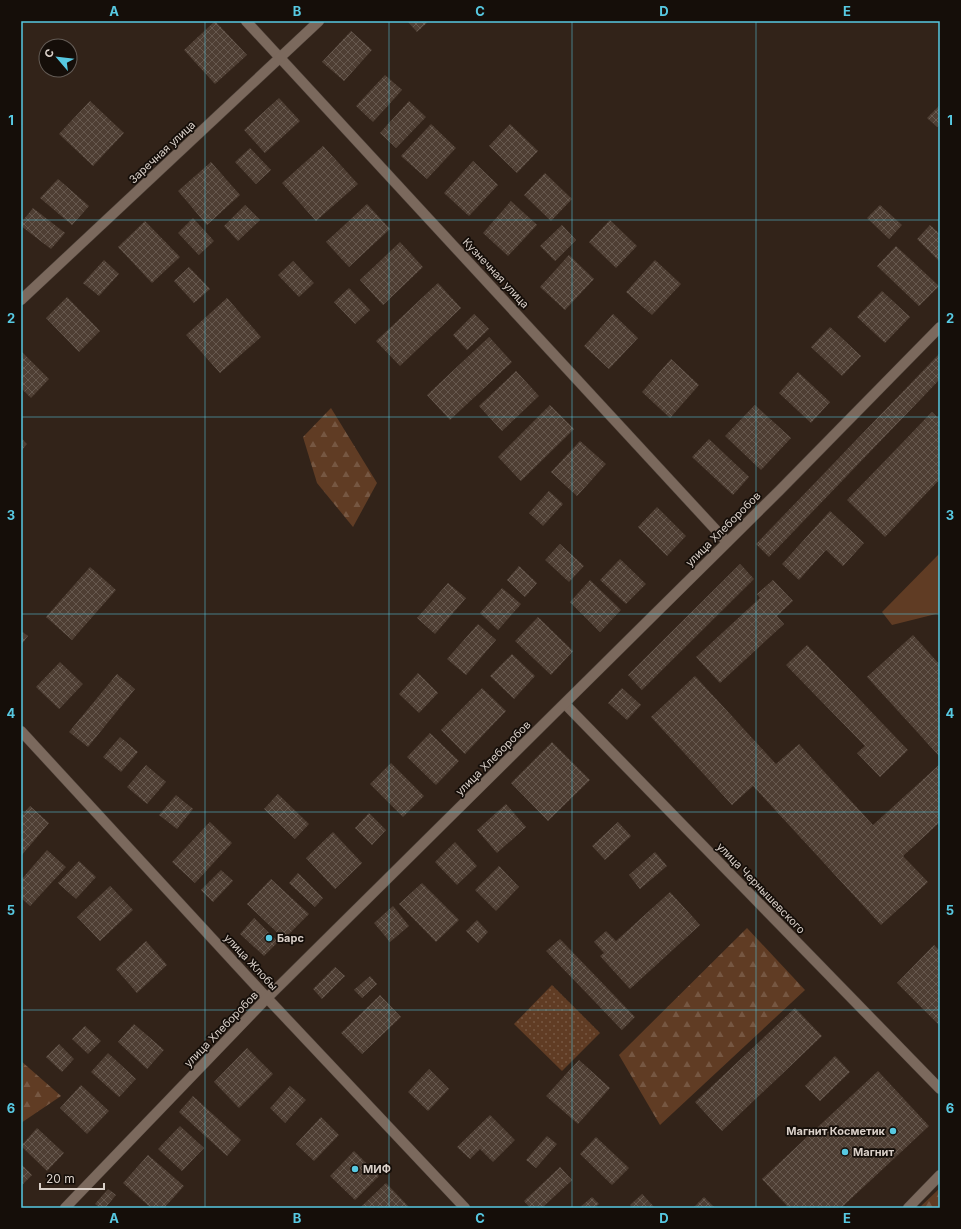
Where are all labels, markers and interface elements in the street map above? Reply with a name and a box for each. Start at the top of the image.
text: A [109,3,119,19]
text: B [293,3,302,19]
text: C [475,3,485,19]
text: D [659,3,669,19]
text: E [843,3,851,19]
north arrow [38,38,78,78]
text: С [41,46,57,60]
text: 1 [8,112,14,128]
text: 1 [947,112,953,128]
street label: Заречная улица [126,118,198,186]
street label: Кузнечная улица [460,235,532,311]
text: 2 [7,310,15,326]
text: 2 [946,310,954,326]
street label: улица Хлеборобов [683,489,763,569]
text: 3 [7,507,15,523]
text: 3 [946,507,954,523]
text: 4 [7,705,16,721]
text: 4 [946,705,955,721]
street label: улица Хлеборобов [453,718,533,798]
street label: улица Чернышевского [714,840,808,937]
text: 5 [7,902,15,918]
text: 5 [946,902,954,918]
street label: улица Жлобы [221,931,281,993]
place label: Барс [277,931,304,945]
marker: Барс [264,933,274,943]
street label: улица Хлеборобов [181,988,261,1070]
text: 6 [7,1100,15,1116]
text: 6 [946,1100,954,1116]
place label: Магнит Косметик [786,1124,886,1138]
marker: Магнит Косметик [888,1126,898,1136]
place label: Магнит [853,1145,894,1159]
marker: Магнит [840,1147,850,1157]
place label: МИФ [363,1162,391,1176]
marker: МИФ [350,1164,360,1174]
scale bar [40,1165,104,1191]
text: 20 m [46,1171,75,1186]
text: A [109,1210,119,1226]
text: B [293,1210,302,1226]
text: C [475,1210,485,1226]
text: D [659,1210,669,1226]
text: E [843,1210,851,1226]

